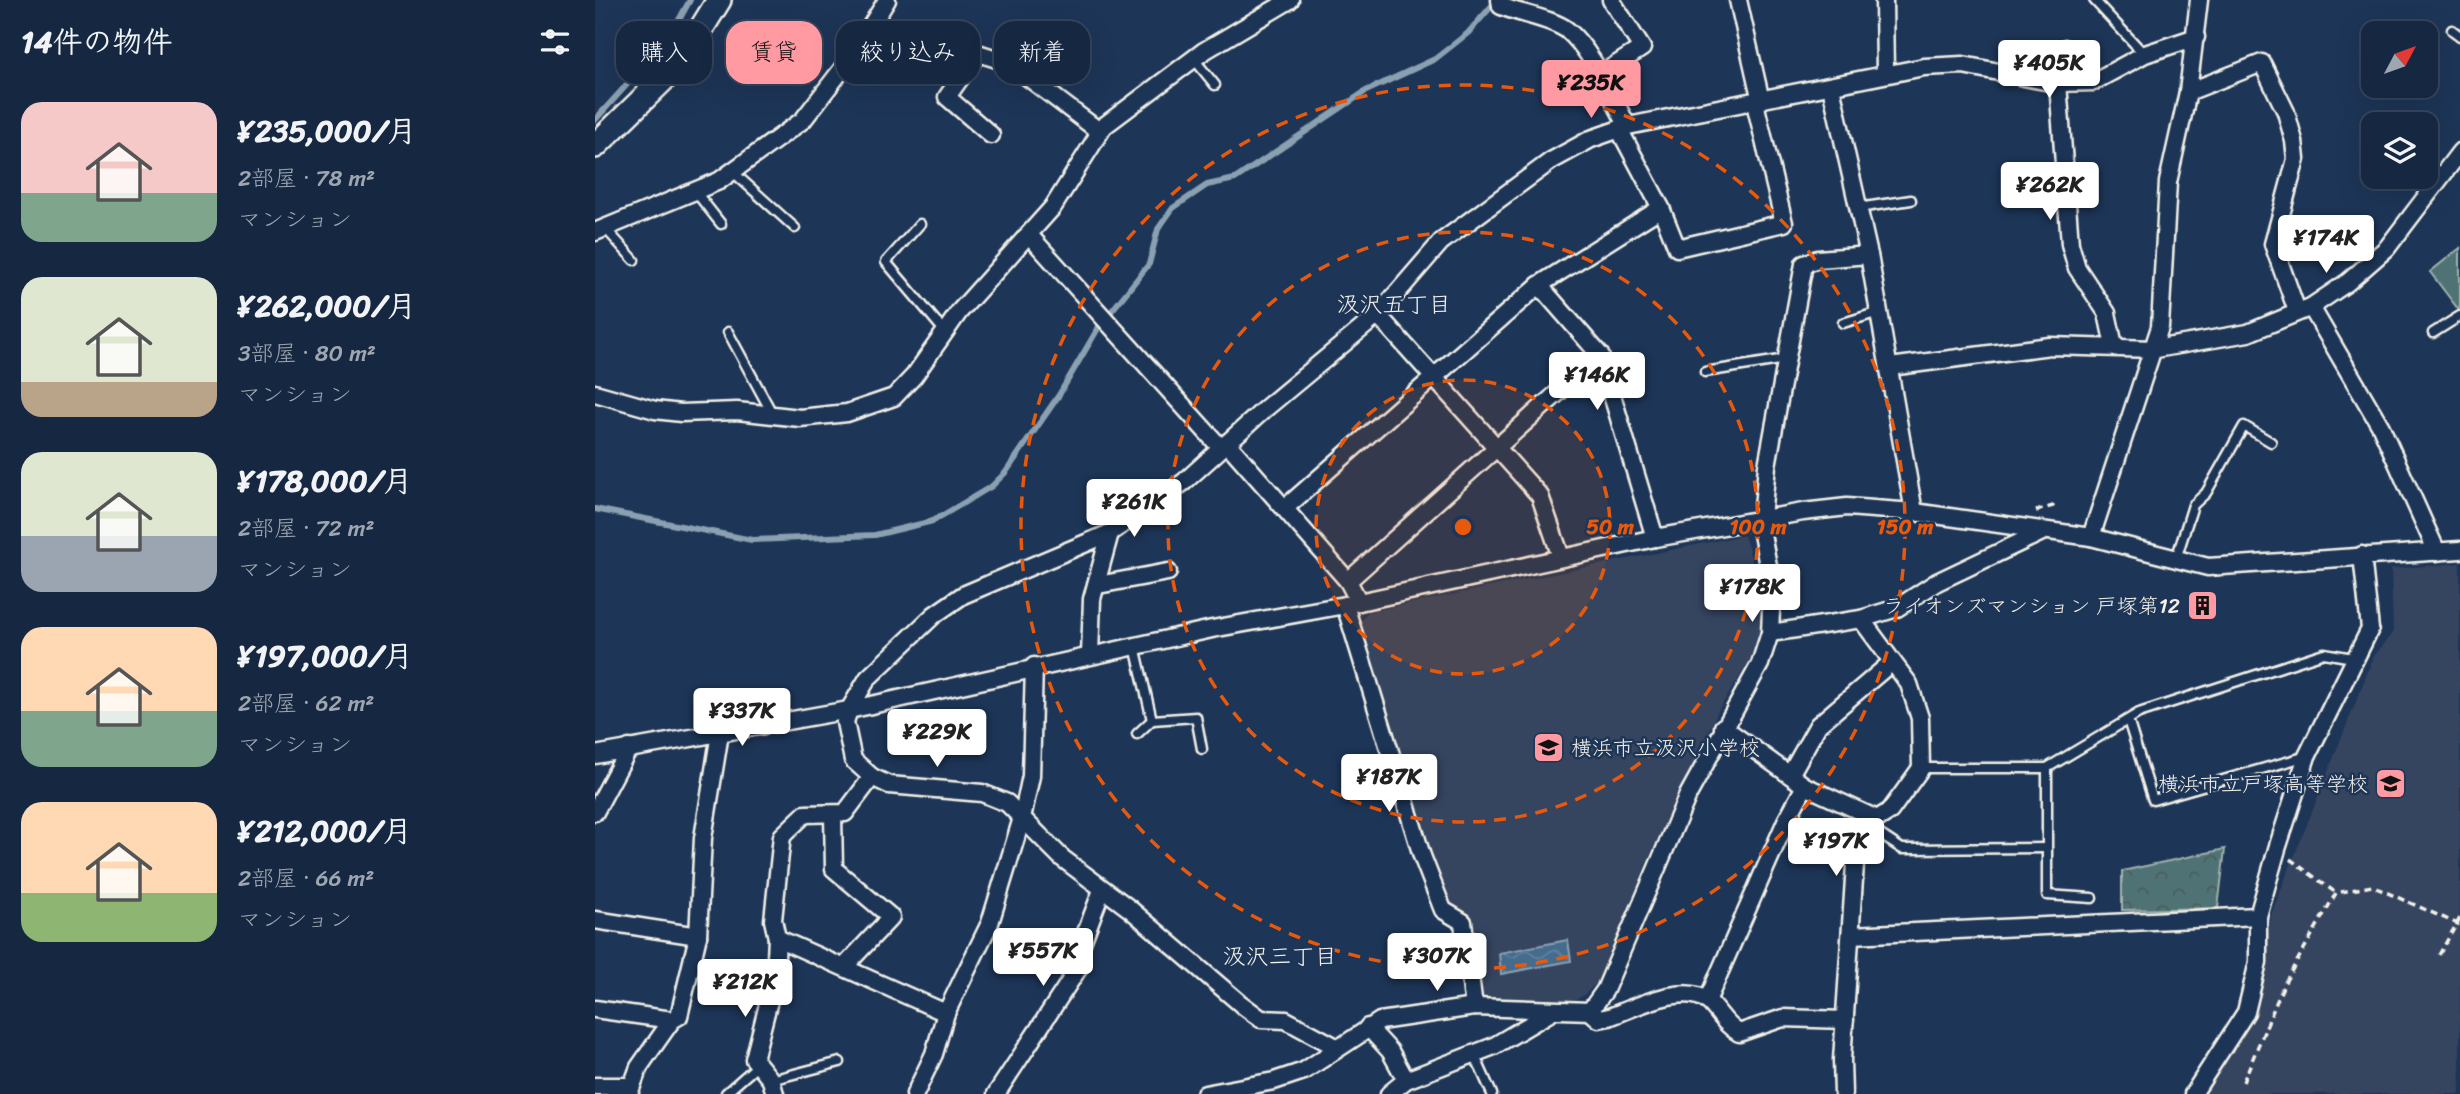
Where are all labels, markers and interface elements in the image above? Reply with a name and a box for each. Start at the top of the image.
text: 14件の物件 [21,15,173,69]
chip: 購入 [616,21,712,84]
chip: 賃貸 [726,21,822,84]
chip: 絞り込み [836,21,980,84]
chip: 新着 [994,21,1090,84]
north arrow [2361,21,2438,98]
map controls [2361,21,2438,189]
icon: filters [536,23,574,61]
pin: ¥405K [2000,41,2098,100]
text: ¥405K [2014,42,2084,83]
pin: ¥235K [1542,60,1640,120]
text: ¥235K [1558,62,1624,103]
text: ¥235,000/月 [238,104,417,158]
button: layers [2361,112,2438,189]
icon: home [77,130,161,214]
text: 2部屋 · 78 m² [238,158,375,199]
pin: ¥262K [2001,162,2099,222]
text: ¥262K [2017,164,2083,205]
text: マンション [238,199,352,240]
pin: ¥174K [2277,216,2375,275]
text: ¥174K [2294,217,2358,258]
text: ¥262,000/月 [238,279,416,333]
district label: 汲沢五丁目 [1337,284,1452,325]
icon: home [77,305,161,389]
text: 3部屋 · 80 m² [238,333,376,374]
pin: ¥146K [1548,352,1646,412]
text: ¥146K [1565,354,1629,395]
text: マンション [238,374,352,415]
text: ¥178,000/月 [238,454,413,508]
icon: home [77,480,161,564]
pin: ¥261K [1085,480,1183,539]
text: ¥261K [1103,481,1165,522]
text: 2部屋 · 72 m² [238,508,374,549]
text: 50 m [1586,508,1635,546]
text: 100 m [1729,508,1787,546]
text: 150 m [1877,508,1934,546]
centre of rings [1451,515,1475,539]
text: マンション [238,549,352,590]
pin: ¥178K [1703,564,1801,624]
text: ¥178K [1720,566,1784,607]
place label: ライオンズマンション 戸塚第12 [1883,587,2180,625]
building icon: ライオンズマンション 戸塚第12 [2186,589,2220,623]
text: ¥197,000/月 [238,629,413,683]
icon: home [77,655,161,739]
text: 2部屋 · 62 m² [238,683,374,724]
pin: ¥337K [693,688,791,748]
text: ¥337K [709,690,775,731]
pin: ¥229K [888,710,986,769]
text: ¥229K [903,711,971,752]
text: マンション [238,724,352,765]
place label: 横浜市立汲沢小学校 [1571,729,1760,767]
school or university icon: 横浜市立汲沢小学校 [1531,731,1565,765]
pin: ¥187K [1340,754,1438,814]
text: ¥187K [1357,756,1421,797]
place label: 横浜市立戸塚高等学校 [2158,765,2368,803]
school or university icon: 横浜市立戸塚高等学校 [2374,767,2408,801]
text: ¥212,000/月 [238,804,412,858]
pin: ¥197K [1787,818,1885,878]
text: ¥197K [1804,820,1868,861]
icon: home [77,830,161,914]
text: 2部屋 · 66 m² [238,858,374,899]
text: マンション [238,899,352,940]
pin: ¥557K [994,928,1092,988]
text: ¥557K [1009,930,1077,971]
pin: ¥307K [1388,934,1486,993]
text: ¥307K [1403,935,1471,976]
district label: 汲沢三丁目 [1223,936,1338,977]
pin: ¥212K [696,960,794,1019]
text: ¥212K [713,961,777,1002]

